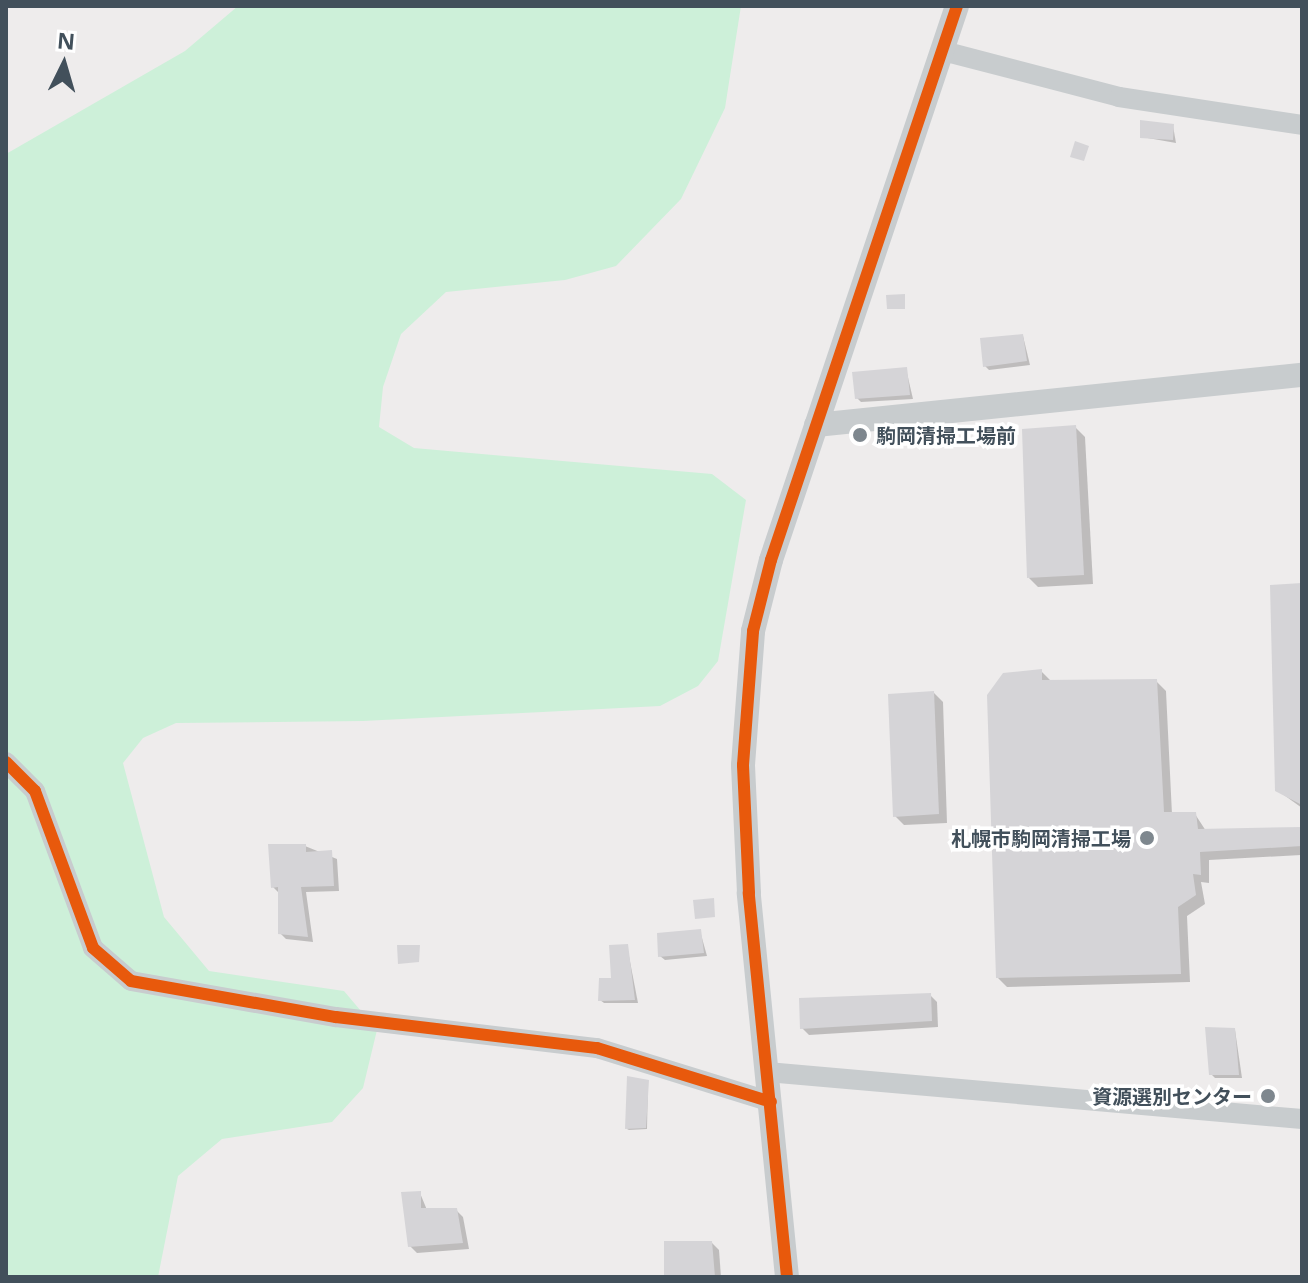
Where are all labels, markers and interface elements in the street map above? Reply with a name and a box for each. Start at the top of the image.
north arrow [24,24,104,104]
text: N [56,24,76,56]
place label: 駒岡清掃工場前 [876,423,1016,447]
marker: 駒岡清掃工場前 [851,426,869,444]
place label: 札幌市駒岡清掃工場 [951,826,1131,850]
marker: 札幌市駒岡清掃工場 [1138,829,1156,847]
place label: 資源選別センター [1092,1084,1252,1108]
marker: 資源選別センター [1259,1087,1277,1105]

